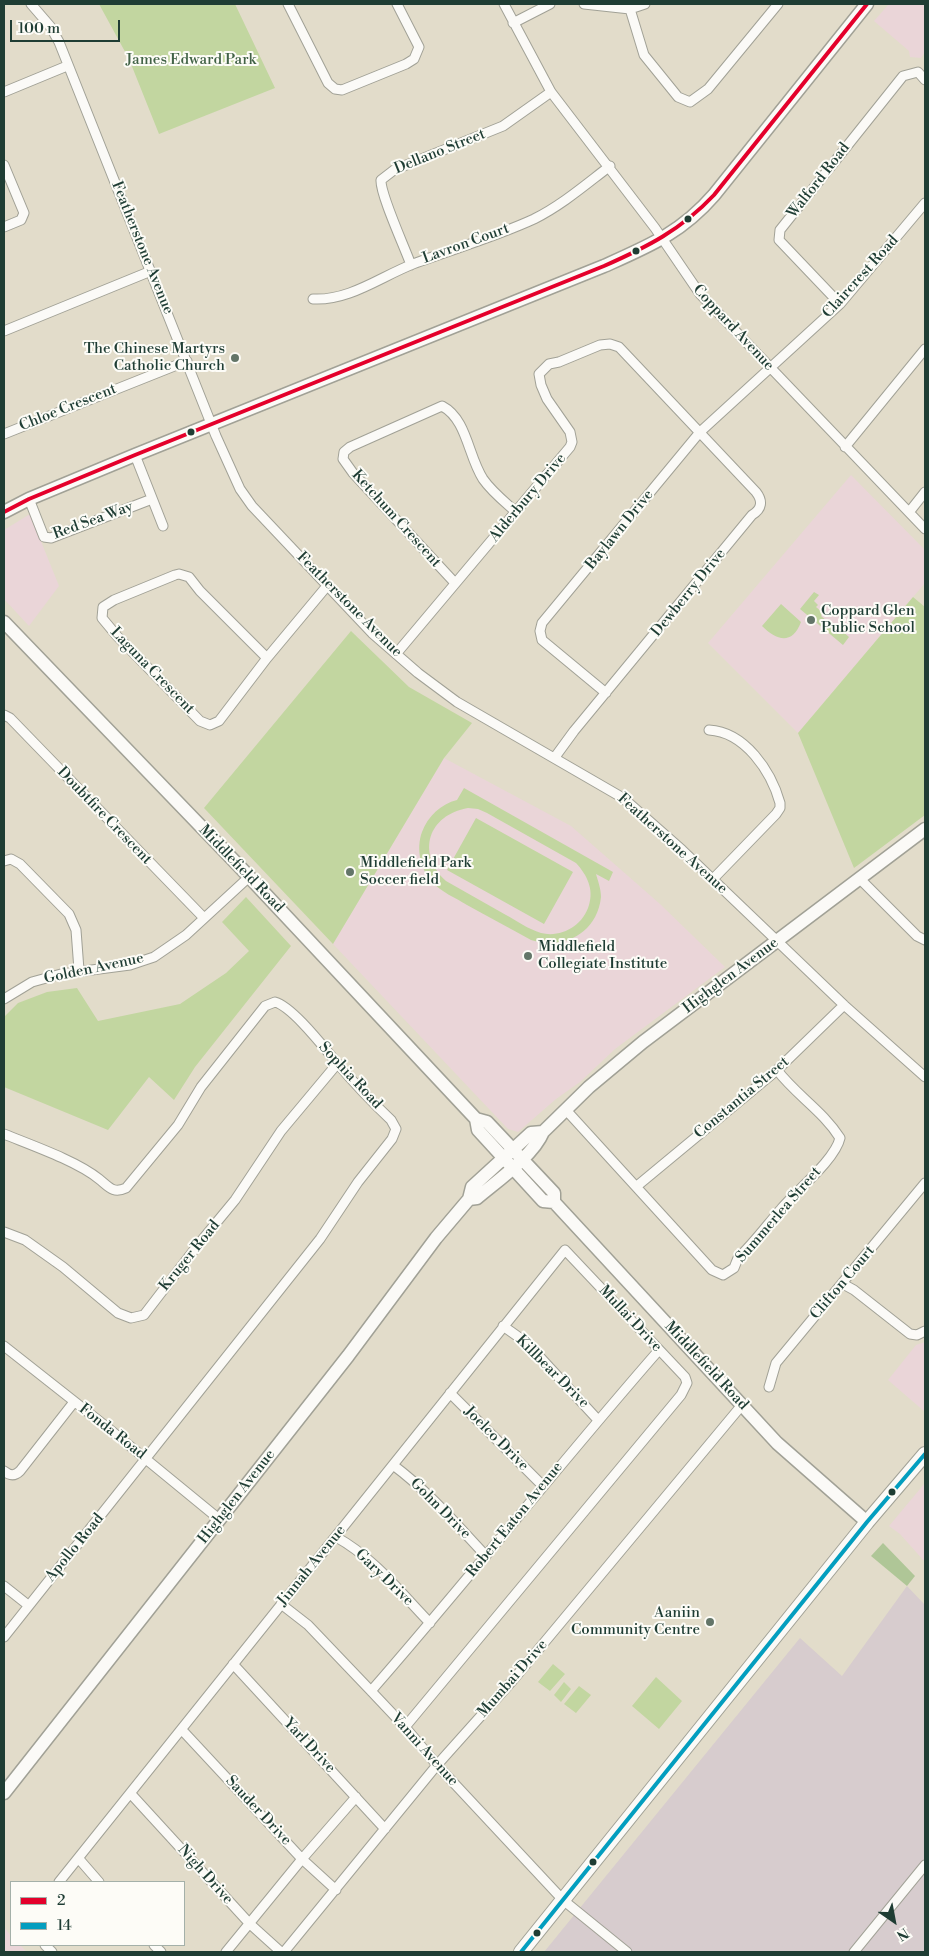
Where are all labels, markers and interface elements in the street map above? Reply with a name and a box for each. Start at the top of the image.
scale bar [12,10,122,42]
text: 100 m [18,19,60,38]
park label: James Edward Park [126,51,256,69]
street label: Dellano Street [392,126,488,178]
street label: Walford Road [784,140,854,222]
street label: Featherstone Avenue [107,179,177,317]
unlabelled marker [683,214,693,224]
street label: Lavron Court [420,220,512,268]
street label: Claircrest Road [819,232,903,322]
unlabelled marker [631,246,641,256]
street label: Coppard Avenue [689,281,777,375]
place label: The Chinese Martyrs Catholic Church [84,340,225,375]
marker: The Chinese Martyrs Catholic Church [229,352,241,364]
street label: Chloe Crescent [17,380,119,436]
unlabelled marker [186,427,196,437]
street label: Alderbury Drive [486,450,570,546]
street label: Ketchum Crescent [348,467,444,571]
street label: Baylawn Drive [582,486,658,574]
street label: Red Sea Way [51,498,135,544]
street label: Dewberry Drive [648,545,730,641]
street label: Featherstone Avenue [293,549,405,661]
place label: Coppard Glen Public School [821,602,915,637]
marker: Coppard Glen Public School [805,614,817,626]
street label: Laguna Crescent [106,624,198,718]
street label: Doubtfire Crescent [53,763,155,869]
street label: Featherstone Avenue [613,790,731,898]
street label: Middlefield Road [195,821,287,917]
place label: Middlefield Park Soccer field [360,854,471,889]
marker: Middlefield Park Soccer field [344,866,356,878]
street label: Highglen Avenue [680,934,782,1018]
place label: Middlefield Collegiate Institute [538,938,667,973]
street label: Golden Avenue [42,950,146,988]
marker: Middlefield Collegiate Institute [522,950,534,962]
street label: Sophia Road [314,1039,386,1113]
street label: Constantia Street [691,1053,793,1143]
street label: Summerlea Street [733,1164,825,1266]
street label: Kruger Road [156,1217,224,1295]
street label: Clifton Court [807,1242,879,1324]
street label: Mullai Drive [595,1282,665,1356]
street label: Middlefield Road [660,1318,752,1414]
street label: Killbear Drive [512,1332,592,1412]
street label: Fonda Road [75,1400,149,1464]
street label: Joelco Drive [460,1403,532,1475]
street label: Highglen Avenue [195,1446,279,1548]
street label: Robert Eaton Avenue [463,1459,567,1581]
street label: Gohn Drive [406,1475,474,1543]
unlabelled marker [887,1487,897,1497]
street label: Apollo Road [42,1510,108,1586]
street label: Jinnah Avenue [274,1522,350,1610]
street label: Gary Drive [351,1546,417,1610]
place label: Aaniin Community Centre [571,1604,700,1639]
marker: Aaniin Community Centre [704,1616,716,1628]
street label: Mumbai Drive [474,1636,552,1722]
street label: Vanni Avenue [386,1710,462,1790]
street label: Yarl Drive [279,1715,339,1777]
street label: Sauder Drive [221,1772,295,1850]
street label: Nigh Drive [174,1841,236,1909]
unlabelled marker [588,1857,598,1867]
legend [10,1881,185,1946]
text: 2 [57,1891,66,1910]
north arrow [869,1896,919,1946]
text: 14 [57,1916,72,1935]
text: N [893,1923,912,1944]
unlabelled marker [532,1928,542,1938]

